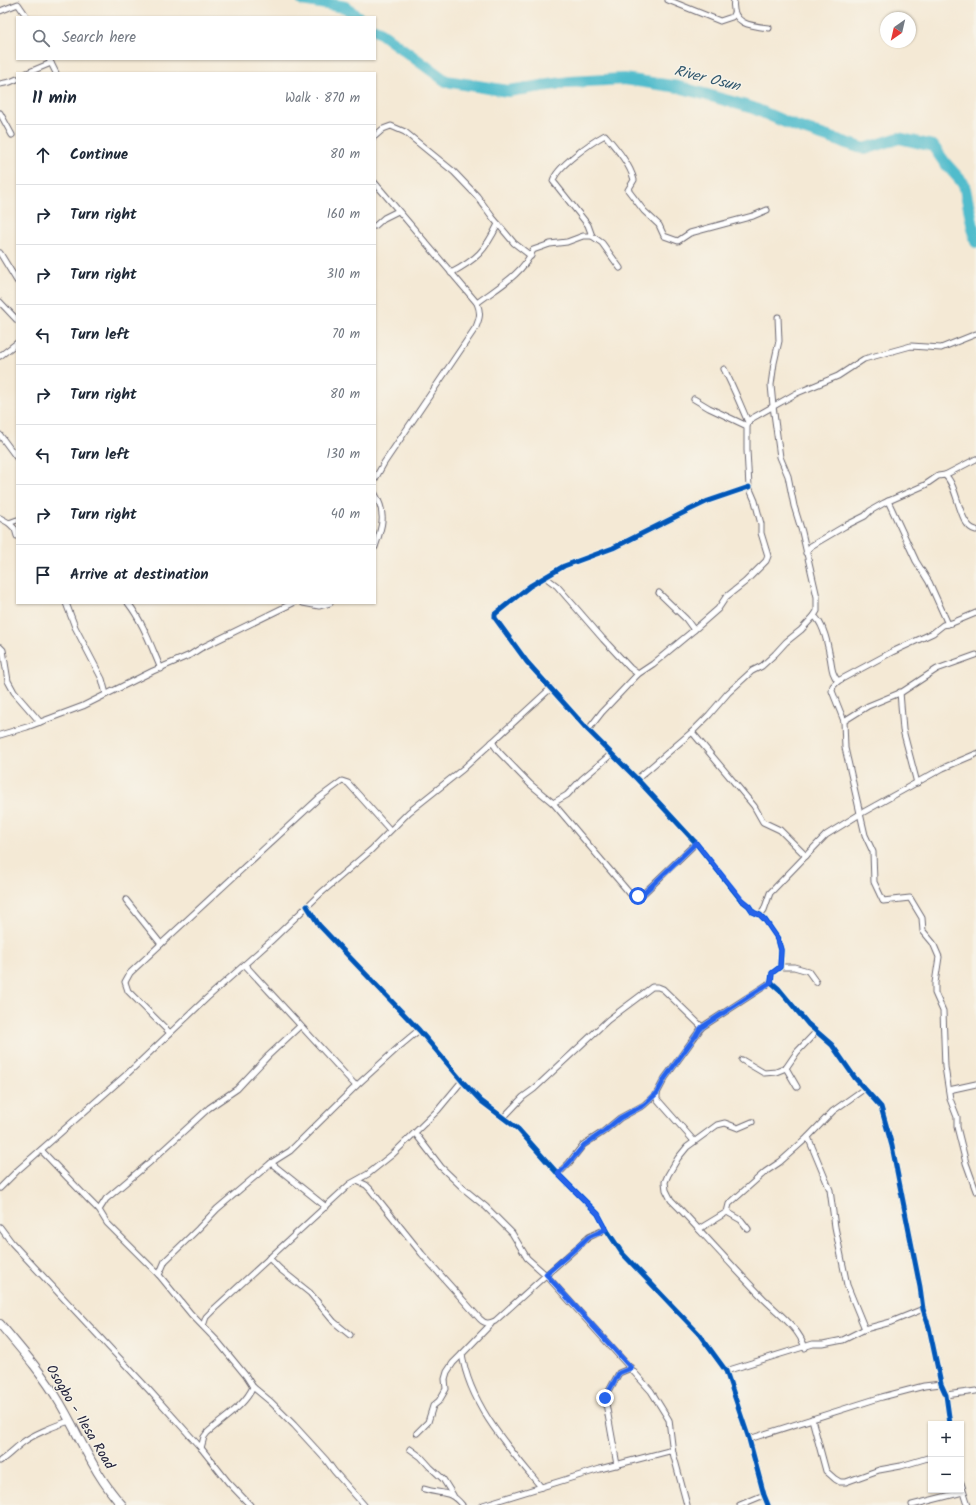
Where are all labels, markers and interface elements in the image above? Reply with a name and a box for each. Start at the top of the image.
north arrow [880,12,916,48]
search box [16,16,376,60]
text: Search here [62,26,136,50]
icon: search [30,27,52,49]
water label: River Osun [672,59,743,99]
text: 11 min [32,85,77,112]
text: Walk · 870 m [285,88,360,109]
text: Continue [70,143,128,167]
icon: ahead [32,144,54,166]
text: 80 m [330,144,360,165]
text: Turn right [70,203,137,227]
icon: right [32,204,54,226]
text: 160 m [327,204,360,225]
text: Turn right [70,263,137,287]
icon: right [32,264,54,286]
text: 310 m [326,264,360,285]
text: Turn left [70,323,130,347]
icon: left [32,324,54,346]
text: 70 m [332,324,360,345]
text: Turn right [70,383,137,407]
icon: right [32,384,54,406]
text: 80 m [330,384,360,405]
text: Turn left [70,443,130,467]
icon: left [32,444,54,466]
text: 130 m [326,444,360,465]
text: Turn right [70,503,137,527]
icon: right [32,504,54,526]
text: 40 m [331,504,360,525]
text: Arrive at destination [70,563,209,587]
icon: arrive [32,564,54,586]
route start [629,887,647,905]
street label: Osogbo - Ilesa Road [40,1360,121,1475]
route end [596,1389,614,1407]
map controls [928,1421,964,1493]
button: + [928,1421,964,1457]
button: − [928,1457,964,1493]

